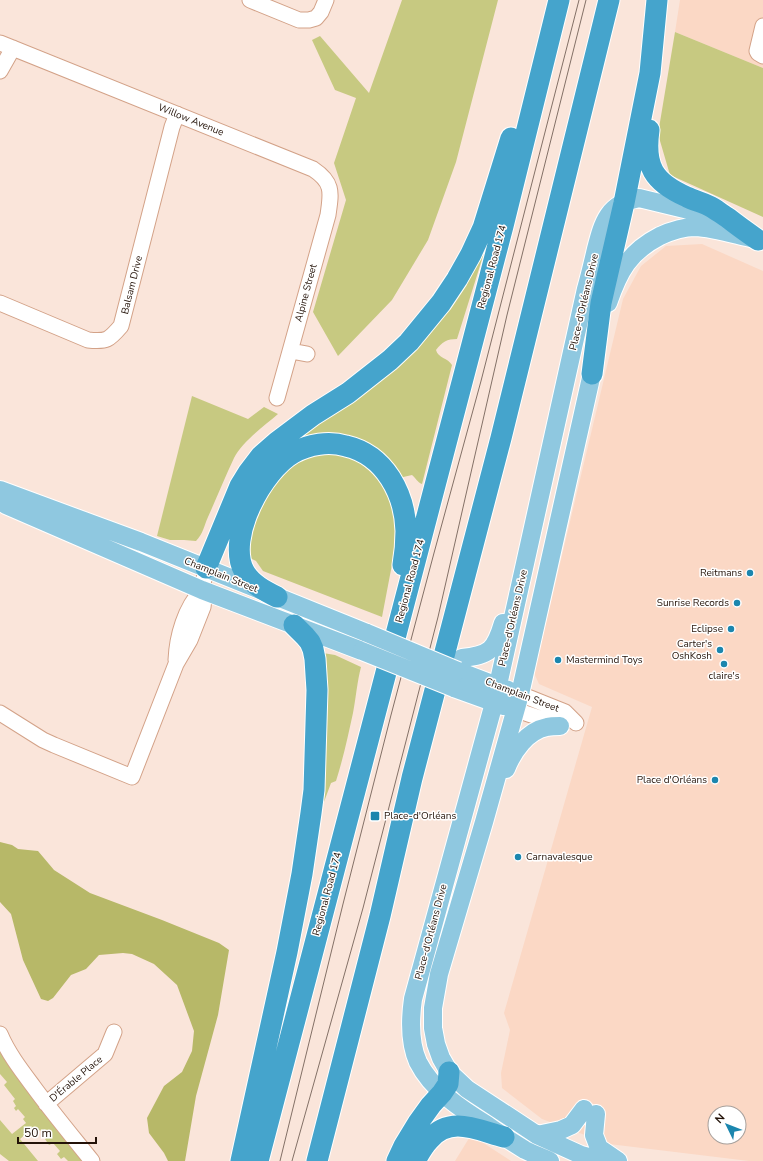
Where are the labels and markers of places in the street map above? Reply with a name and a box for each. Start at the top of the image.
place label: Reitmans [700,566,742,580]
marker: Reitmans [745,568,755,578]
place label: Sunrise Records [657,596,729,610]
marker: Sunrise Records [732,598,742,608]
place label: Eclipse [691,622,723,636]
marker: Eclipse [726,624,736,634]
place label: Carter's OshKosh [672,637,712,663]
marker: Carter's OshKosh [715,645,725,655]
place label: Mastermind Toys [566,653,643,667]
marker: Mastermind Toys [553,655,563,665]
marker: claire's [719,659,729,669]
place label: claire's [708,669,740,683]
place label: Place d'Orléans [637,773,707,787]
marker: Place d'Orléans [710,775,720,785]
place label: Place-d'Orléans [384,809,456,823]
marker: Place-d'Orléans [369,810,381,822]
place label: Carnavalesque [526,850,593,864]
marker: Carnavalesque [513,852,523,862]

